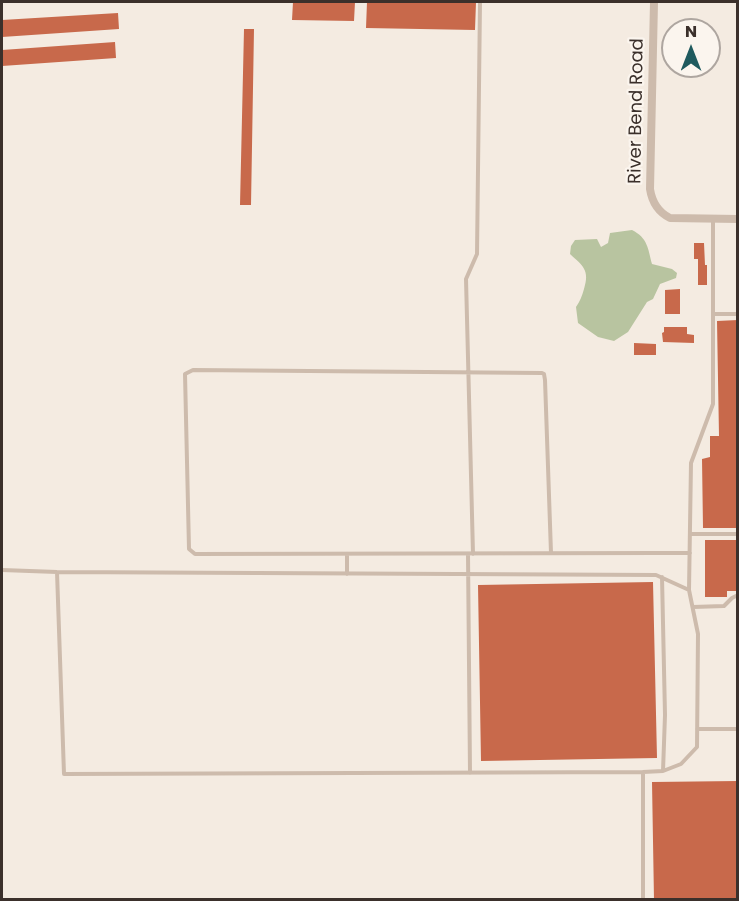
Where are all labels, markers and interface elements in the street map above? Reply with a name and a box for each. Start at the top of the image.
north arrow [661,18,721,78]
text: N [685,20,697,43]
street label: River Bend Road [625,38,649,184]

